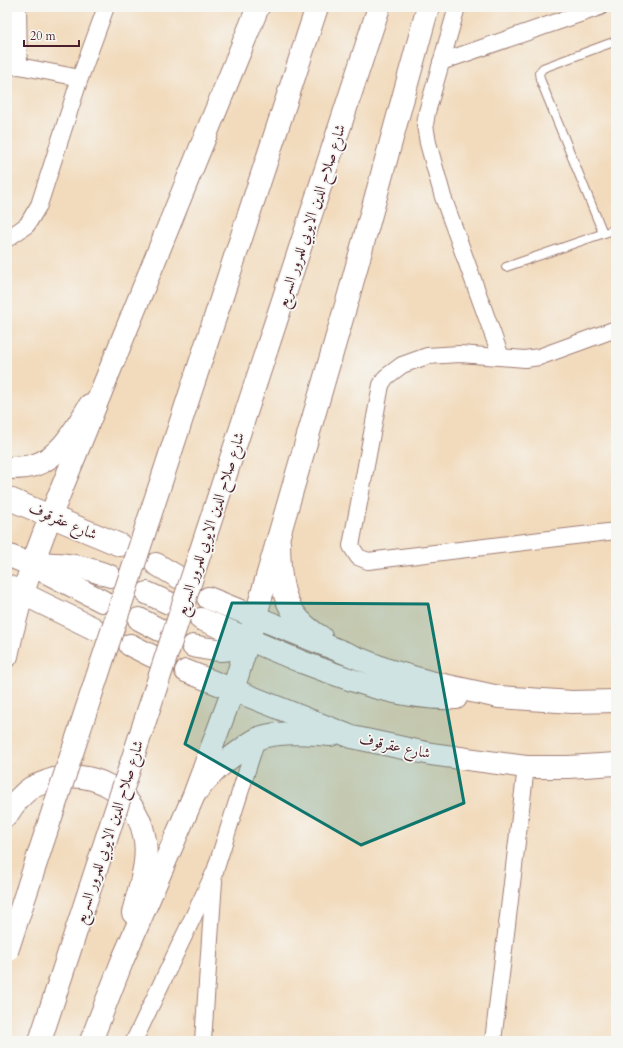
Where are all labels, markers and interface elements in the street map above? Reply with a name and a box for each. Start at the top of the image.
scale bar [24,22,79,48]
text: 20 m [30,28,57,44]
street label: شارع صلاح الدين الايوبي للمرور السريع [272,122,354,312]
street label: شارع صلاح الدين الايوبي للمرور السريع [171,430,253,620]
street label: شارع عقرقوف [25,498,100,547]
street label: شارع عقرقوف [357,729,432,766]
street label: شارع صلاح الدين الايوبي للمرور السريع [70,738,152,928]

